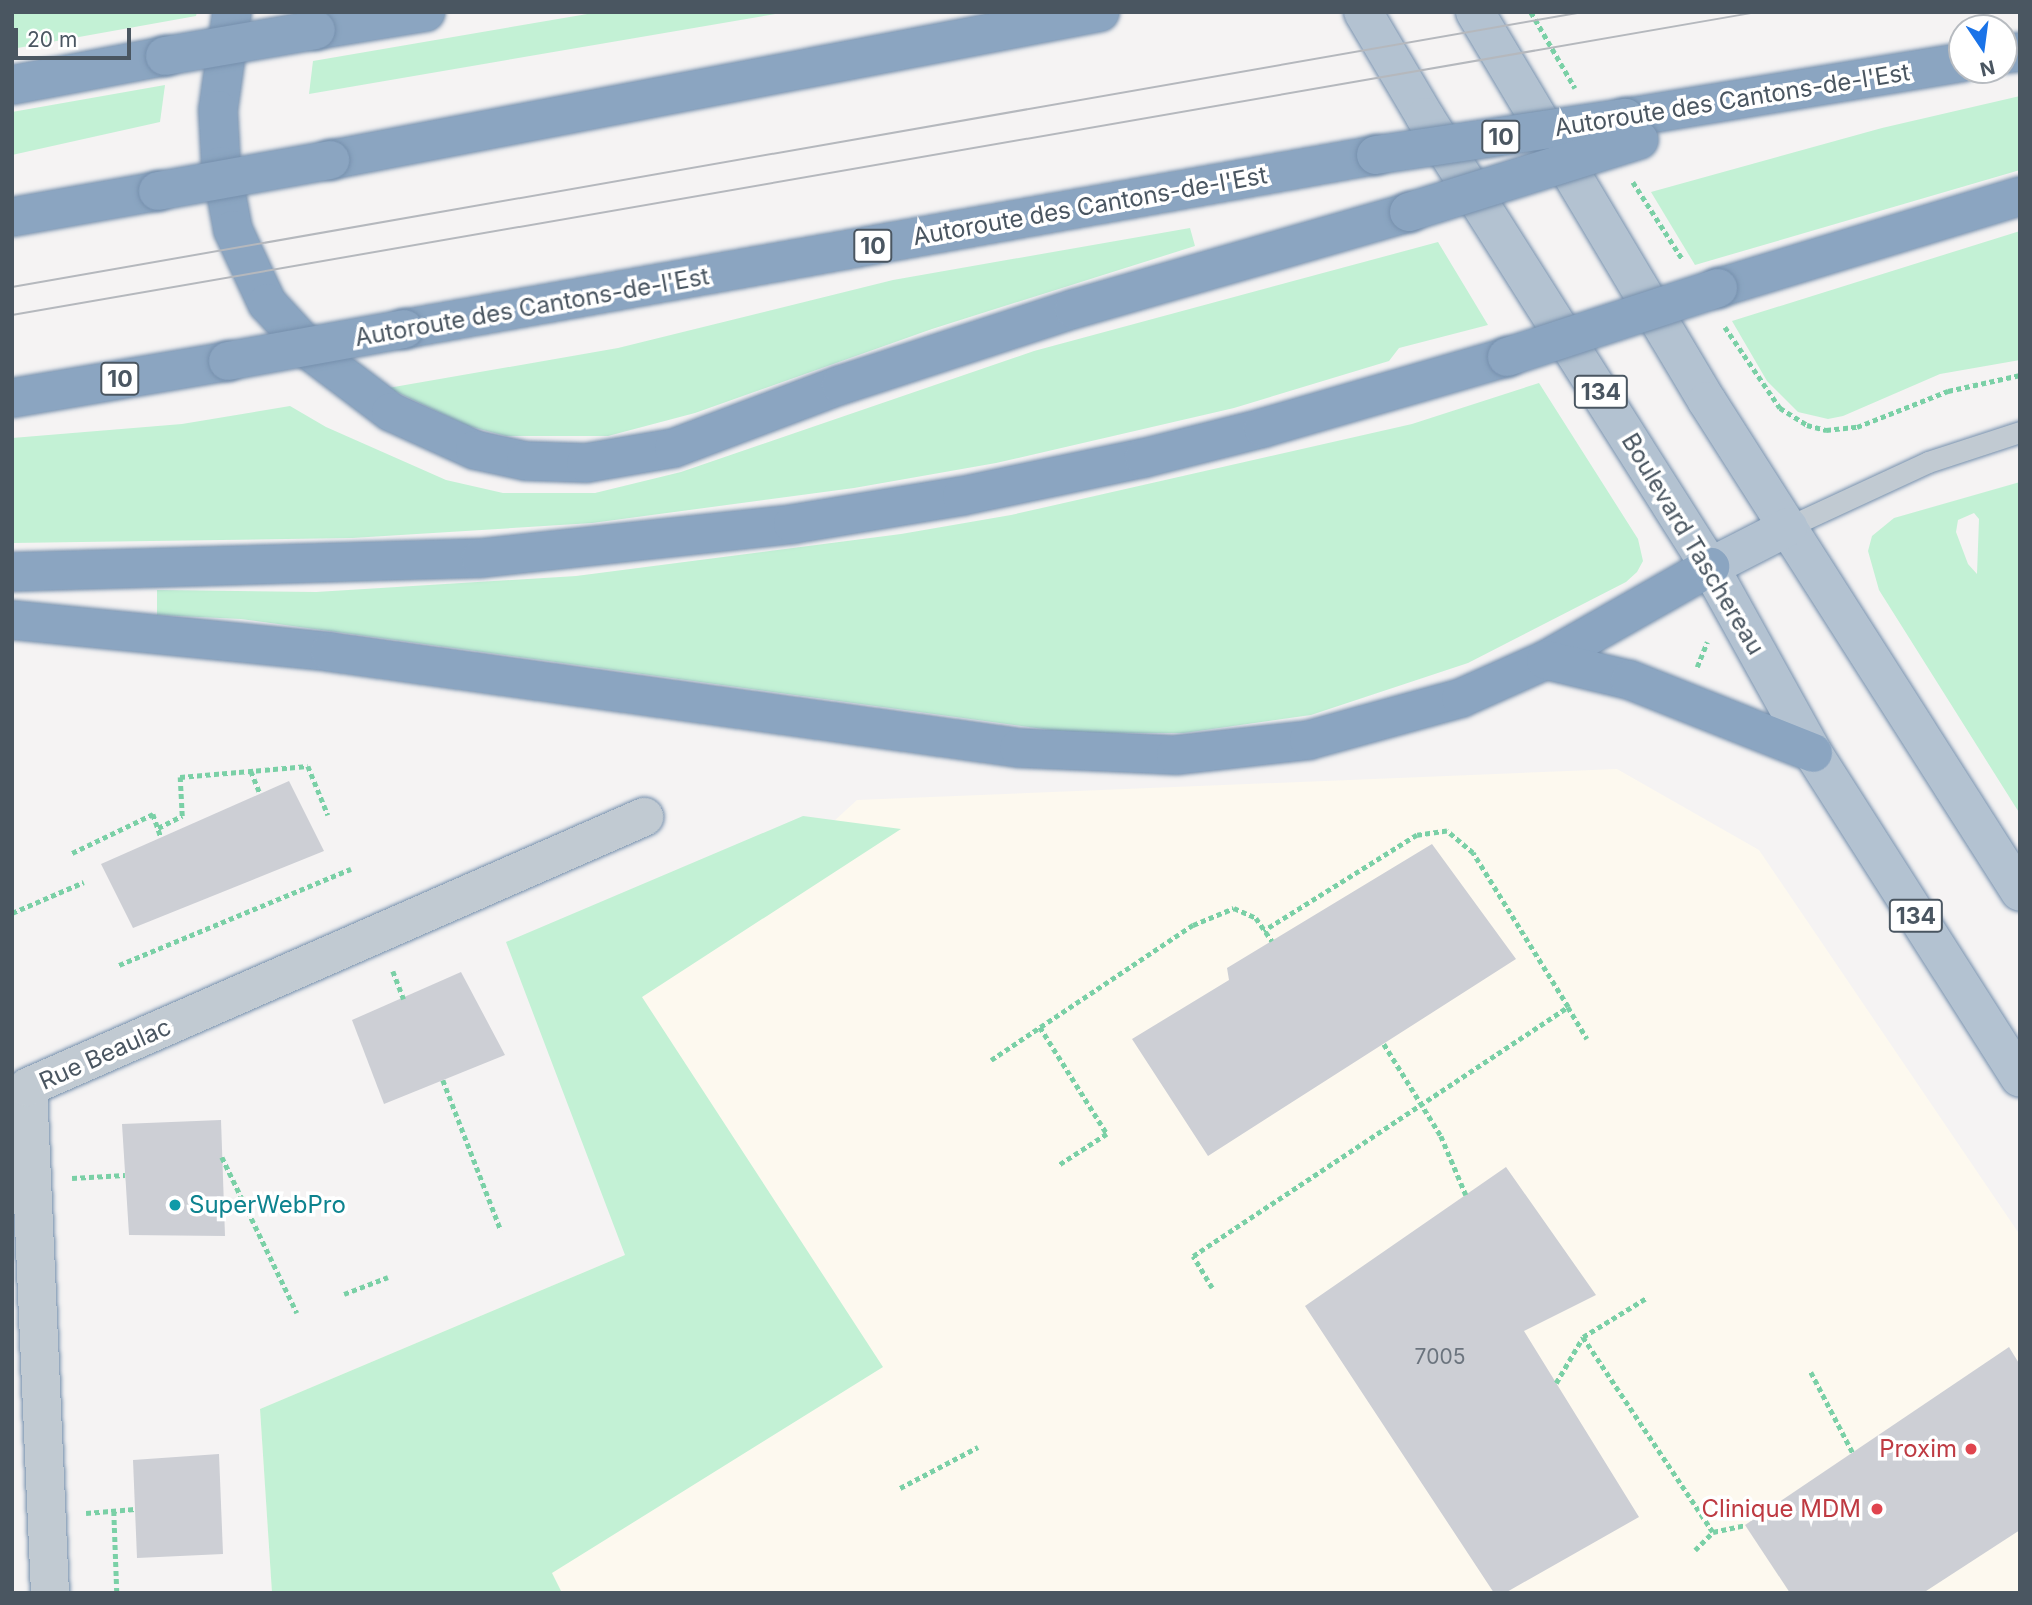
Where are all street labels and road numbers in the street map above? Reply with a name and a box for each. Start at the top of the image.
street label: Autoroute des Cantons-de-l'Est [1552,58,1912,142]
road number: 10 [1480,118,1522,156]
street label: Autoroute des Cantons-de-l'Est [911,161,1269,251]
road number: 10 [852,227,894,266]
street label: Autoroute des Cantons-de-l'Est [353,262,711,352]
road number: 10 [99,360,141,398]
road number: 134 [1573,372,1629,412]
street label: Boulevard Taschereau [1616,428,1770,660]
road number: 134 [1888,897,1944,936]
street label: Rue Beaulac [35,1012,175,1096]

